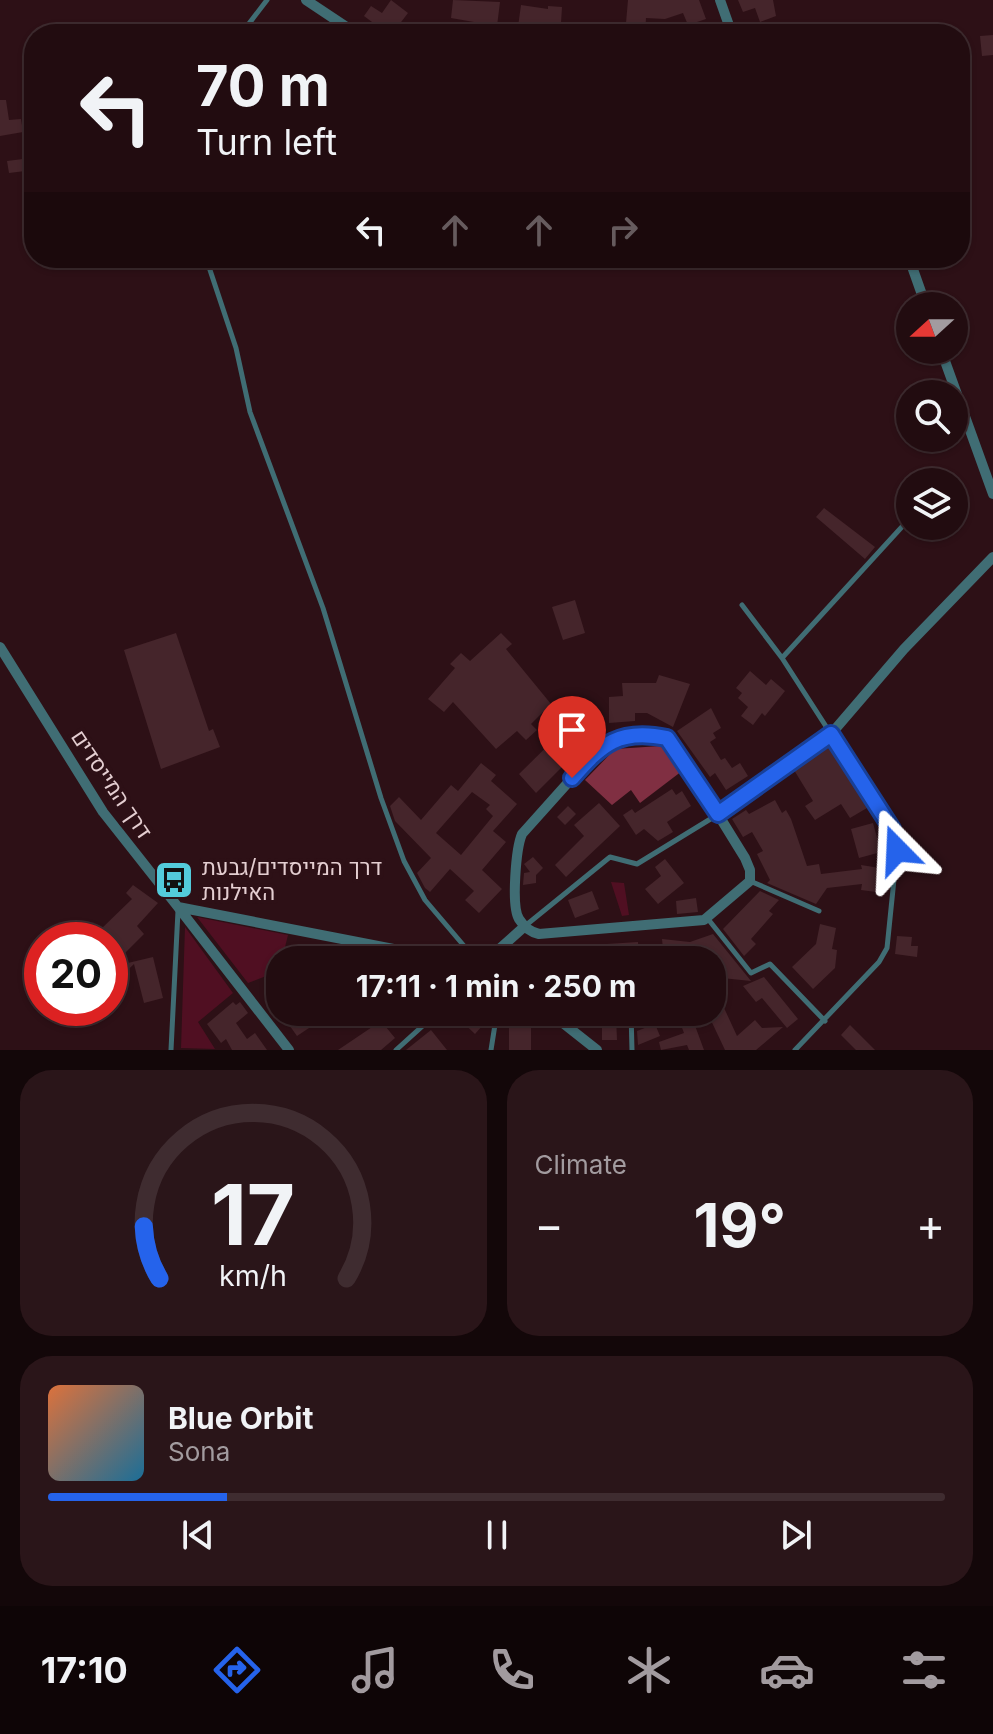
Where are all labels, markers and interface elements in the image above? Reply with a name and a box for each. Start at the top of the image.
text: 70 m [196,52,330,120]
icon: left [64,56,168,160]
text: Turn left [196,120,337,164]
icon: left [349,208,393,252]
icon: ahead [433,208,477,252]
icon: ahead [517,208,561,252]
icon: right [601,208,645,252]
north arrow [896,292,968,364]
map controls [896,292,968,540]
button: search [896,380,968,452]
button: layers [896,468,968,540]
pin [538,696,606,778]
icon: arrive [550,708,594,752]
street label: דרך המייסדים [66,725,158,843]
position arrow [855,808,939,892]
place label: דרך המייסדים/גבעת האילנות [202,854,382,905]
bus stop icon: דרך המייסדים/גבעת האילנות [153,859,195,901]
speed limit sign: 20 [24,922,128,1026]
text: 17:11 · 1 min · 250 m [356,968,636,1004]
text: Climate [535,1149,627,1180]
text: 17 [211,1164,295,1265]
text: 19° [694,1189,786,1261]
text: − [535,1198,564,1252]
text: + [916,1198,945,1252]
text: km/h [219,1258,287,1293]
text: Blue Orbit [168,1400,313,1436]
text: Sona [168,1436,230,1467]
icon: previous [176,1513,220,1557]
icon: pause [475,1513,519,1557]
icon: next [774,1513,818,1557]
icon: directions [209,1642,265,1698]
icon: music [347,1642,403,1698]
icon: phone [484,1642,540,1698]
icon: climate [621,1642,677,1698]
icon: car [759,1642,815,1698]
icon: filters [896,1642,952,1698]
text: 17:10 [41,1648,128,1692]

